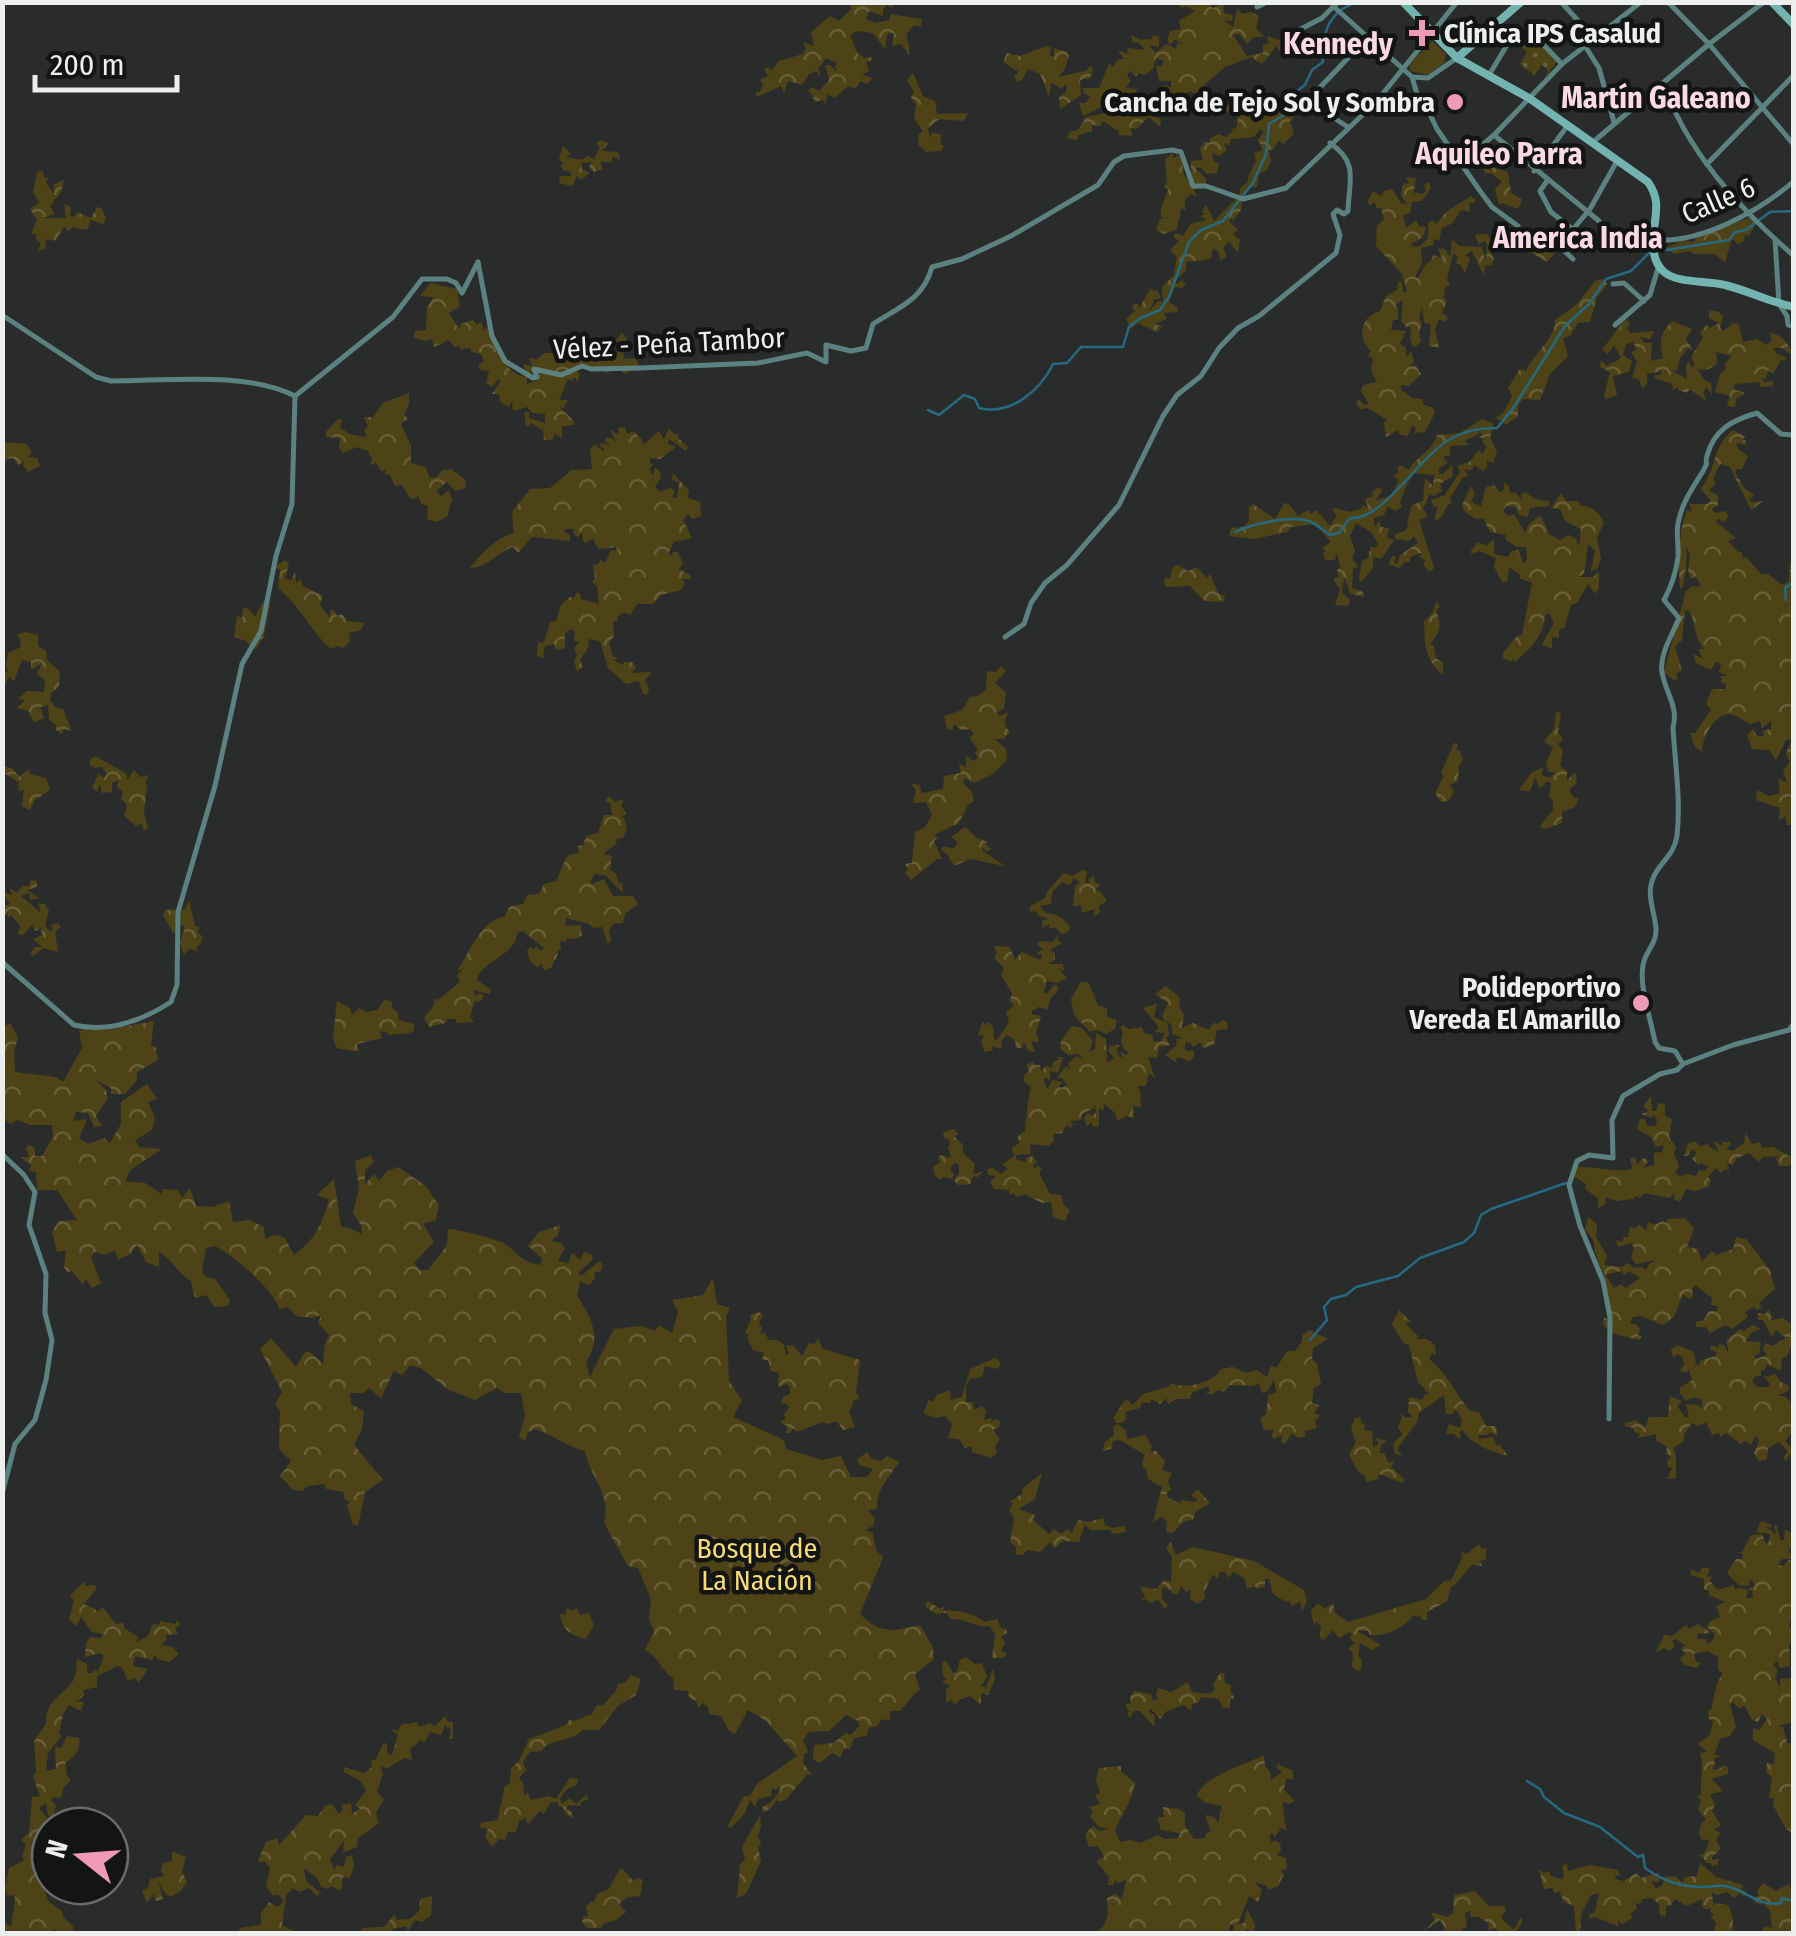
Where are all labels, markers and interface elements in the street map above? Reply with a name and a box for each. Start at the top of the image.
place label: Clínica IPS Casalud [1444,17,1661,50]
marker: Clínica IPS Casalud [1409,20,1435,46]
district label: Kennedy [1283,26,1393,62]
scale bar [35,30,178,92]
text: 200 m [50,47,125,83]
district label: Martín Galeano [1561,80,1751,116]
place label: Cancha de Tejo Sol y Sombra [1104,86,1435,119]
marker: Cancha de Tejo Sol y Sombra [1444,91,1466,113]
district label: Aquileo Parra [1414,136,1583,172]
street label: Calle 6 [1677,170,1760,231]
district label: America India [1492,220,1663,256]
street label: Vélez - Peña Tambor [552,321,786,366]
place label: Polideportivo Vereda El Amarillo [1409,971,1621,1036]
marker: Polideportivo Vereda El Amarillo [1630,992,1652,1014]
park label: Bosque de La Nación [697,1532,817,1597]
north arrow [30,1806,130,1906]
text: N [38,1836,75,1862]

